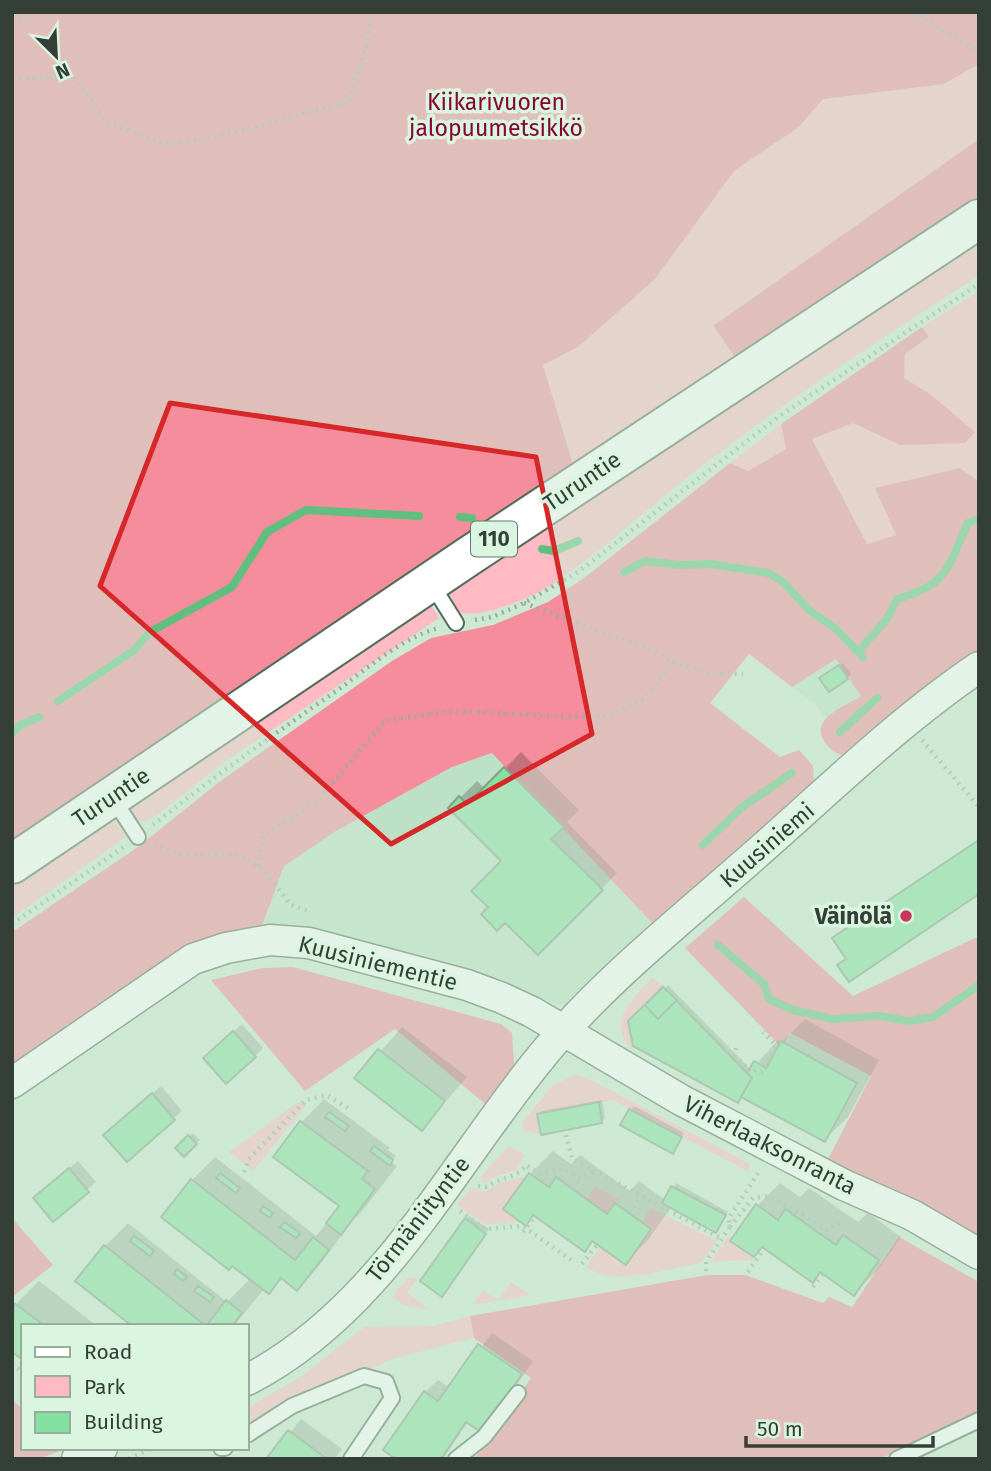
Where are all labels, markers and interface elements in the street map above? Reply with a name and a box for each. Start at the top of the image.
north arrow [21,21,91,91]
text: N [52,58,73,84]
park label: Kiikarivuoren jalopuumetsikkö [408,88,583,142]
street label: Turuntie [538,445,626,517]
road number: 110 [471,522,517,556]
street label: Turuntie [67,761,155,833]
street label: Kuusiniemi [714,796,820,894]
place label: Väinölä [814,902,892,930]
marker: Väinölä [898,908,914,924]
street label: Kuusiniementie [296,930,460,996]
street label: Viherlaaksonranta [679,1089,861,1201]
street label: Törmäniityntie [360,1151,476,1287]
legend [21,1324,248,1450]
text: Road [84,1339,132,1365]
text: Park [84,1374,126,1400]
scale bar [746,1404,933,1448]
text: Building [84,1409,163,1435]
text: 50 m [757,1416,803,1442]

